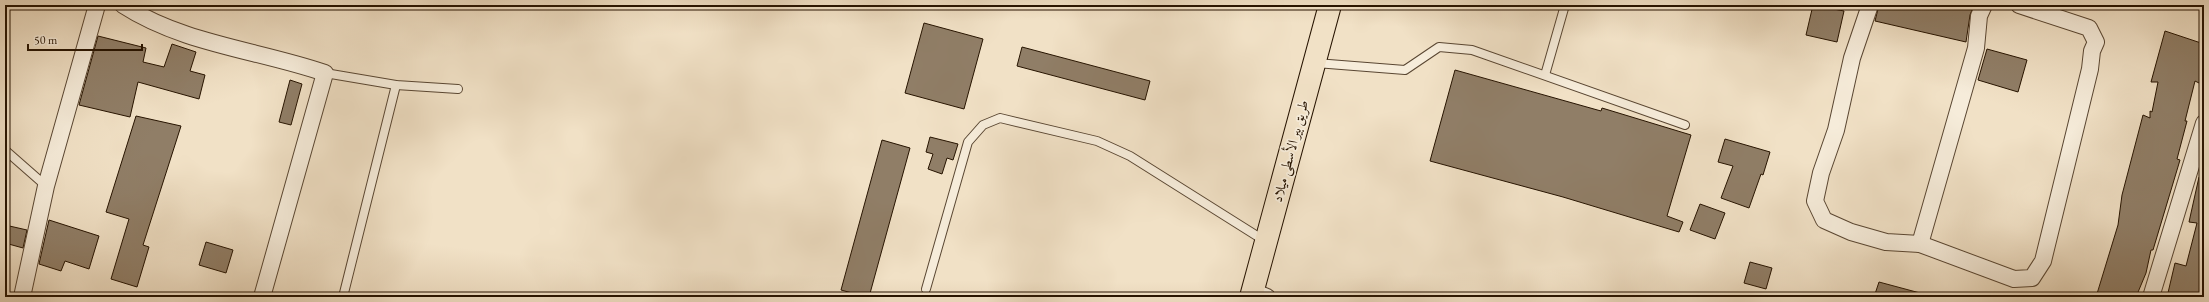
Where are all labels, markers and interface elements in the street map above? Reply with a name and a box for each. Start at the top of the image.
scale bar [28,26,142,52]
text: 50 m [34,32,58,48]
street label: طريق بير الأسطى ميلاد [1267,98,1313,204]

